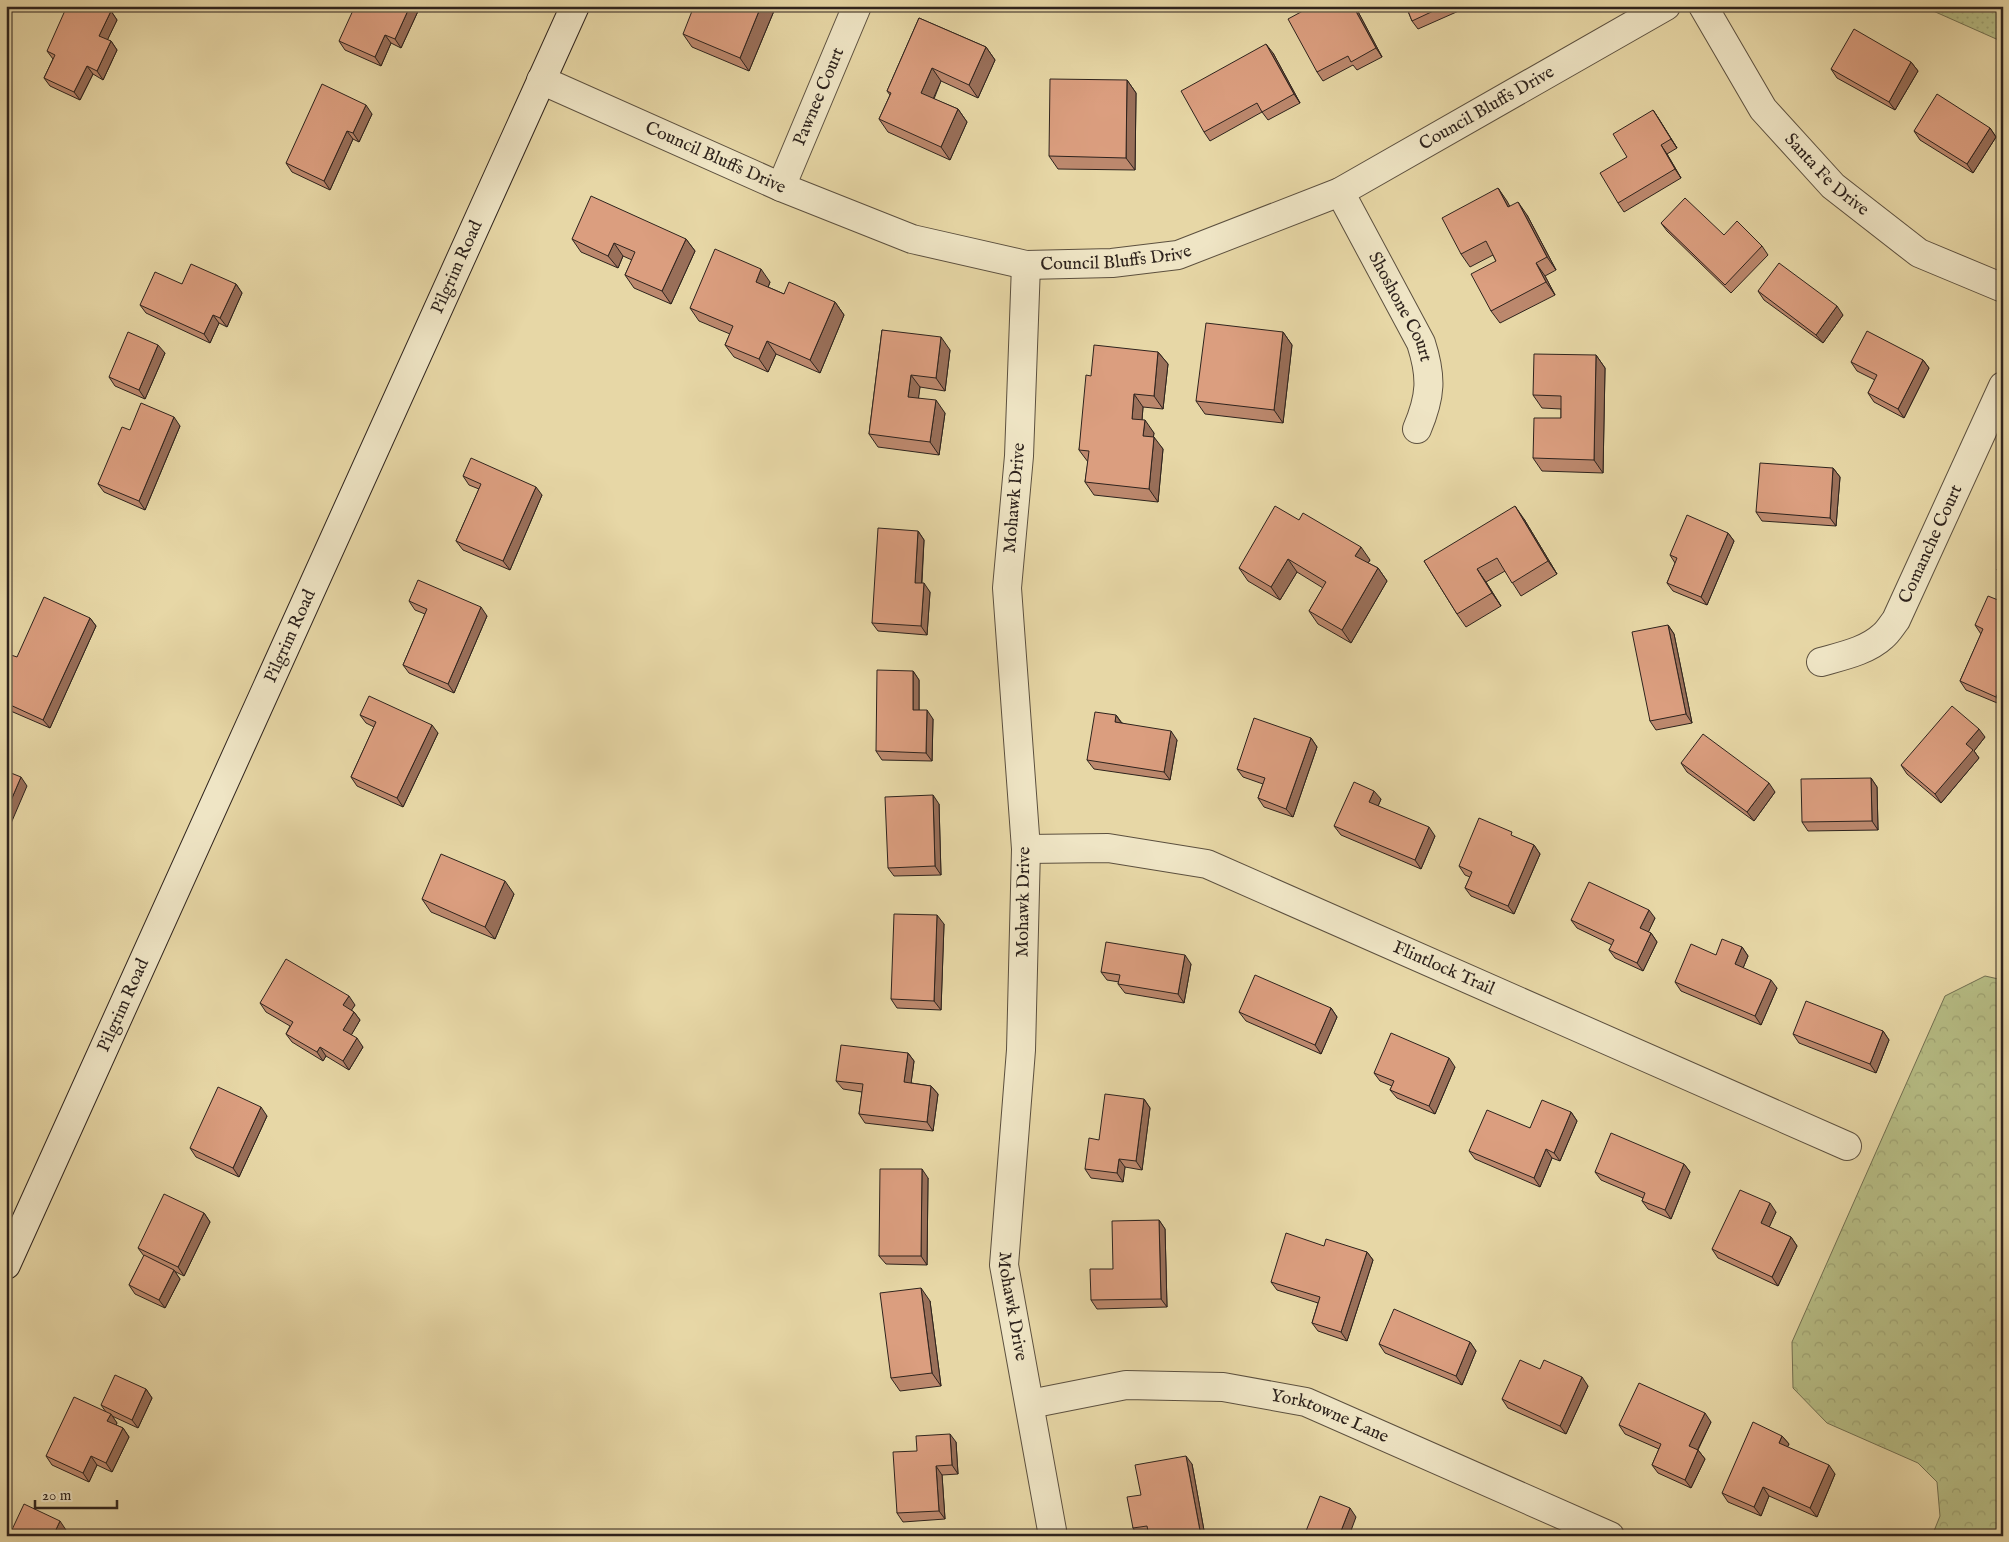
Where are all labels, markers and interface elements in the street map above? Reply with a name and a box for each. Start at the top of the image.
street label: Pawnee Court [788,44,850,149]
street label: Council Bluffs Drive [1415,61,1558,156]
street label: Council Bluffs Drive [641,116,789,199]
street label: Santa Fe Drive [1779,129,1874,221]
street label: Pilgrim Road [426,217,488,317]
street label: Council Bluffs Drive [1040,239,1195,276]
street label: Shoshone Court [1363,248,1437,364]
street label: Mohawk Drive [999,442,1031,554]
street label: Comanche Court [1894,481,1968,607]
street label: Pilgrim Road [259,586,321,686]
street label: Mohawk Drive [1012,846,1036,958]
street label: Flintlock Trail [1389,936,1498,1001]
street label: Pilgrim Road [92,955,155,1056]
street label: Mohawk Drive [992,1251,1033,1363]
street label: Yorktowne Lane [1269,1384,1392,1448]
scale bar [35,1477,118,1509]
text: 20 m [42,1486,72,1505]

